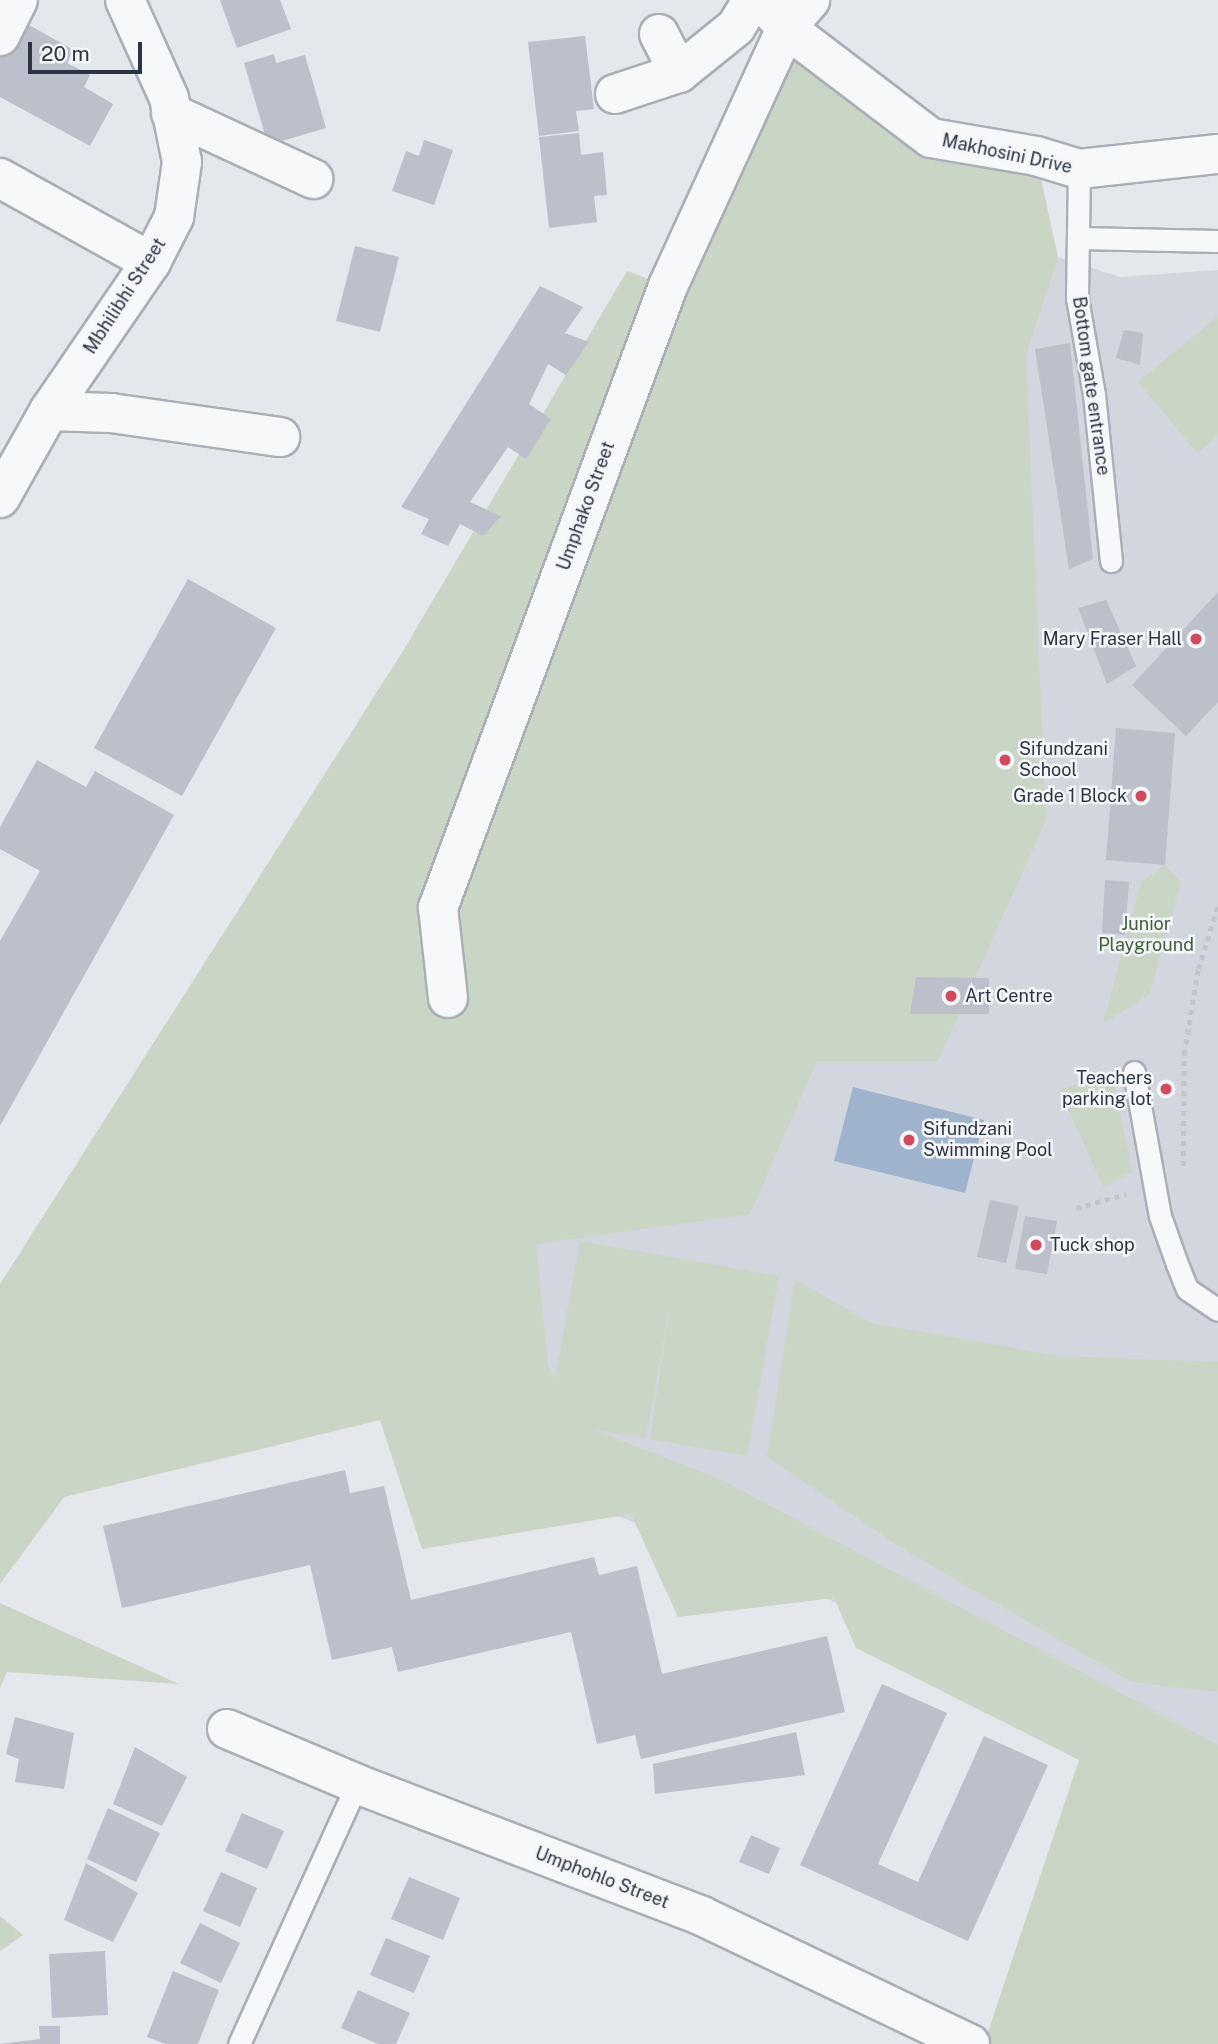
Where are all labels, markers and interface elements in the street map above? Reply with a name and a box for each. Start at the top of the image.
scale bar [32,28,145,72]
text: 20 m [41,41,90,66]
street label: Makhosini Drive [940,130,1074,178]
street label: Mbhilibhi Street [79,234,171,358]
street label: Bottom gate entrance [1068,295,1114,477]
street label: Umphako Street [553,438,619,574]
place label: Mary Fraser Hall [1043,628,1182,650]
marker: Mary Fraser Hall [1188,631,1204,647]
place label: Sifundzani School [1019,739,1108,782]
marker: Sifundzani School [997,752,1013,768]
place label: Grade 1 Block [1013,785,1127,807]
marker: Grade 1 Block [1133,788,1149,804]
park label: Junior Playground [1098,914,1194,956]
place label: Art Centre [965,985,1053,1007]
marker: Art Centre [943,988,959,1004]
place label: Teachers parking lot [1062,1068,1152,1110]
marker: Teachers parking lot [1158,1081,1174,1097]
place label: Sifundzani Swimming Pool [923,1119,1053,1162]
marker: Sifundzani Swimming Pool [901,1132,917,1148]
place label: Tuck shop [1050,1234,1135,1256]
marker: Tuck shop [1028,1237,1044,1253]
street label: Umphohlo Street [532,1842,672,1914]

